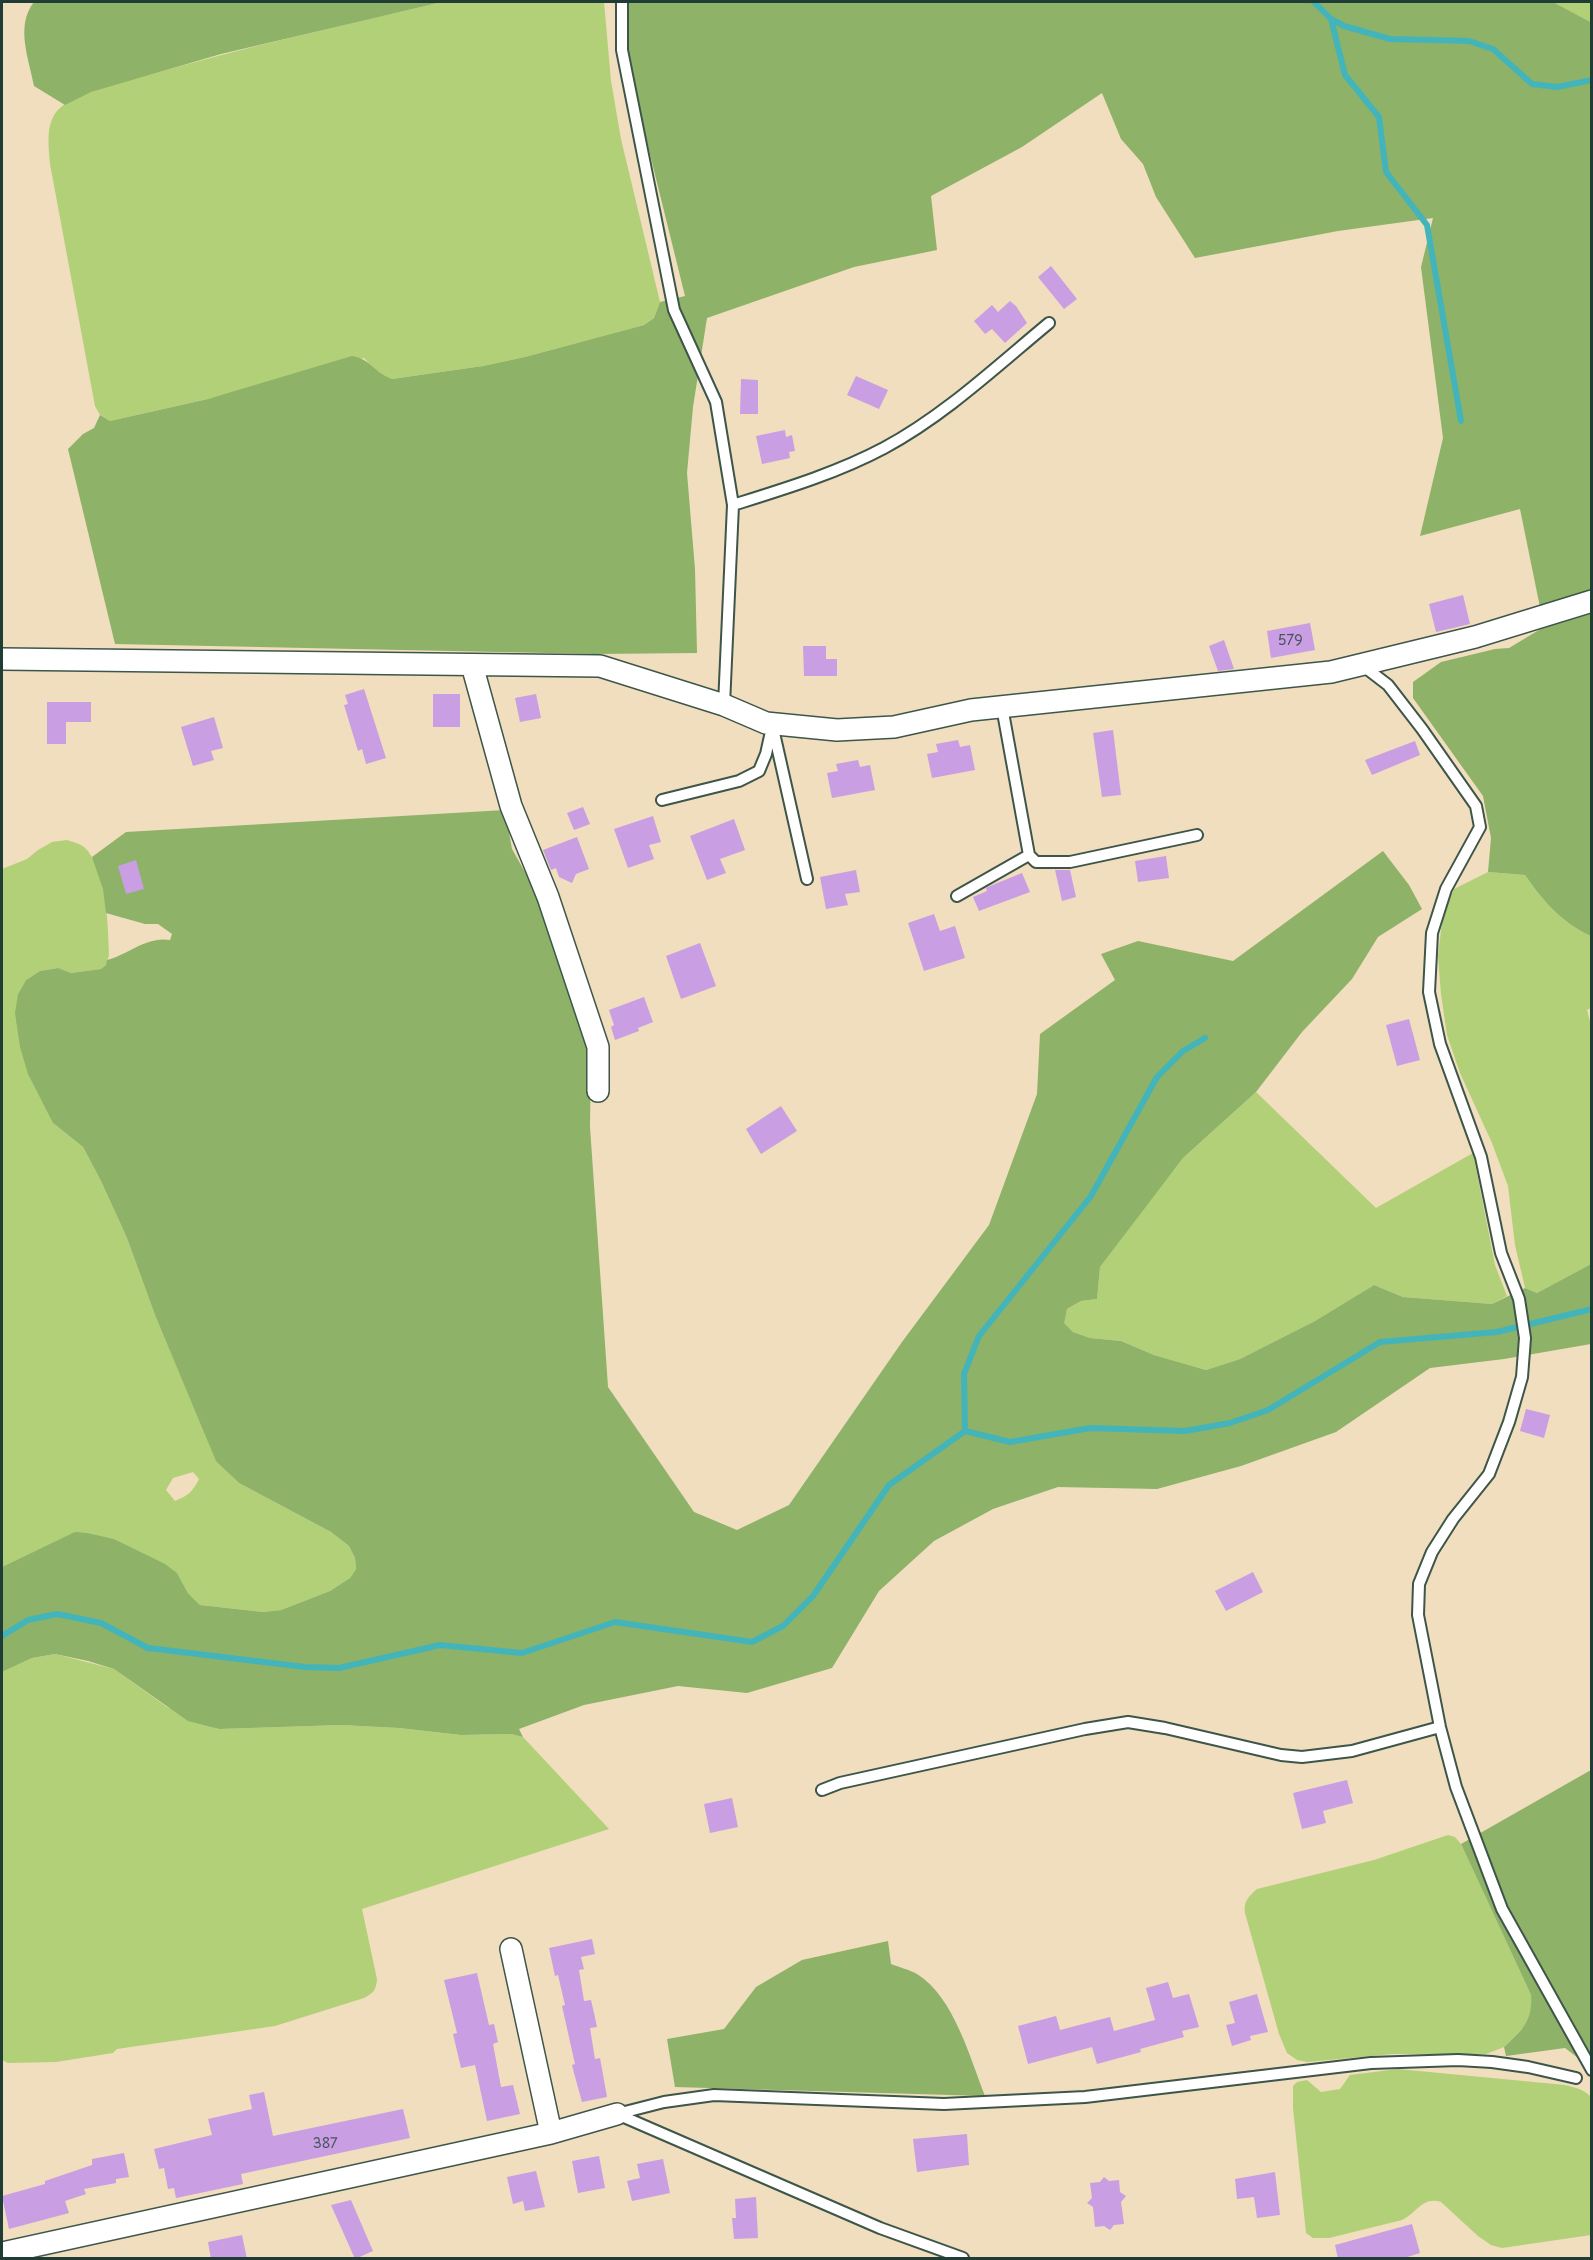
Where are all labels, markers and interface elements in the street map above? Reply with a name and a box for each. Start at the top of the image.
house number: 579 [1277,633,1303,649]
house number: 387 [312,2136,338,2152]

